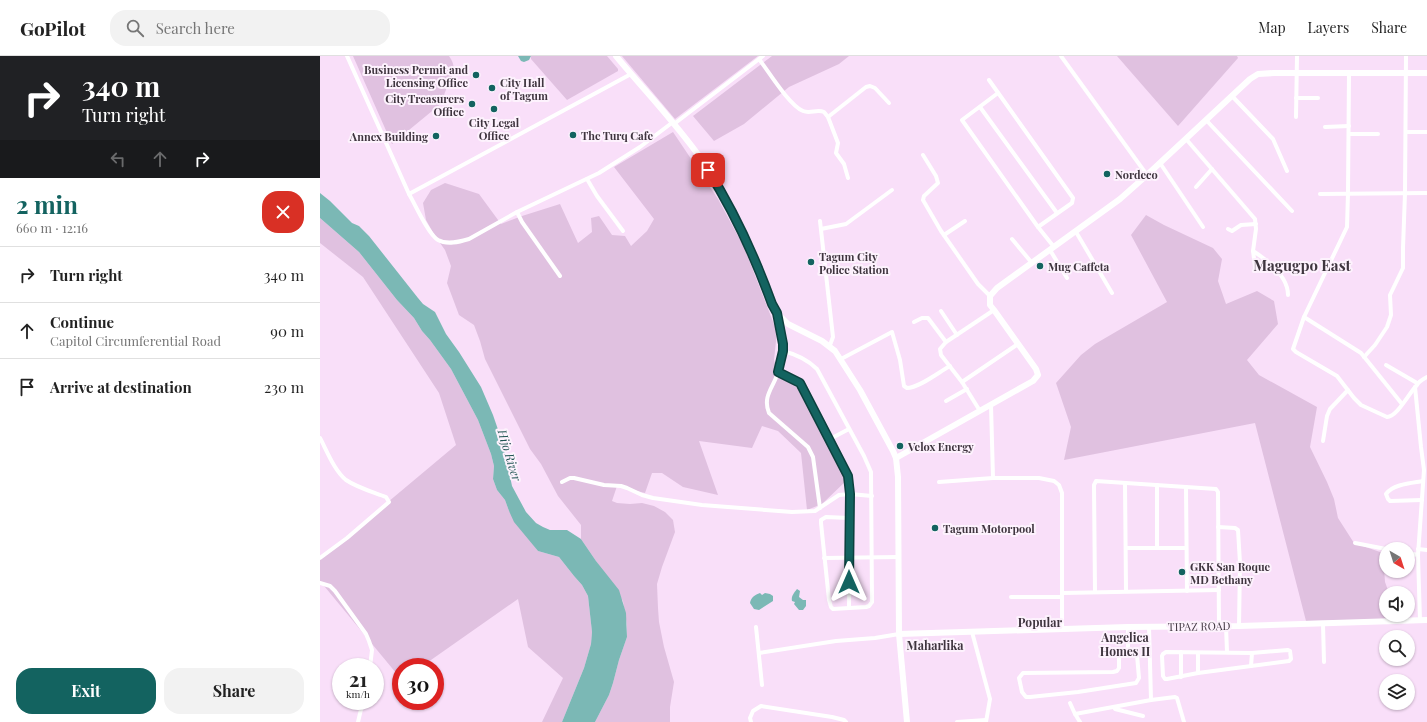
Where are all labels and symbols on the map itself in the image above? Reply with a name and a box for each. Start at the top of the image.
place label: Business Permit and Licensing Office [364,62,468,90]
marker: Business Permit and Licensing Office [471,70,481,80]
place label: City Hall of Tagum [500,75,548,103]
marker: City Hall of Tagum [487,83,497,93]
place label: City Treasurers Office [385,91,464,119]
marker: City Treasurers Office [467,99,477,109]
marker: City Legal Office [489,104,499,114]
place label: City Legal Office [469,115,520,143]
place label: The Turq Cafe [581,128,653,143]
place label: Annex Building [349,129,429,144]
marker: The Turq Cafe [568,130,578,140]
marker: Annex Building [431,131,441,141]
pin [691,153,725,187]
place label: Nordeco [1115,167,1158,182]
marker: Nordeco [1102,169,1112,179]
place label: Tagum City Police Station [819,249,889,277]
district label: Magugpo East [1253,255,1352,275]
marker: Tagum City Police Station [806,257,816,267]
place label: Mug Caffeta [1048,259,1110,274]
marker: Mug Caffeta [1035,261,1045,271]
water label: Hijo River [494,426,526,484]
place label: Velox Energy [907,439,974,454]
marker: Velox Energy [895,441,905,451]
place label: Tagum Motorpool [943,521,1035,536]
marker: Tagum Motorpool [930,523,940,533]
north arrow [1379,542,1415,578]
place label: GKK San Roque MD Bethany [1190,559,1271,587]
position arrow [828,561,870,603]
marker: GKK San Roque MD Bethany [1177,567,1187,577]
district label: Popular [1018,614,1063,630]
street label: TIPAZ ROAD [1168,618,1230,634]
district label: Angelica Homes II [1100,629,1151,659]
district label: Maharlika [907,637,964,653]
speed limit sign: 30 [392,658,444,710]

